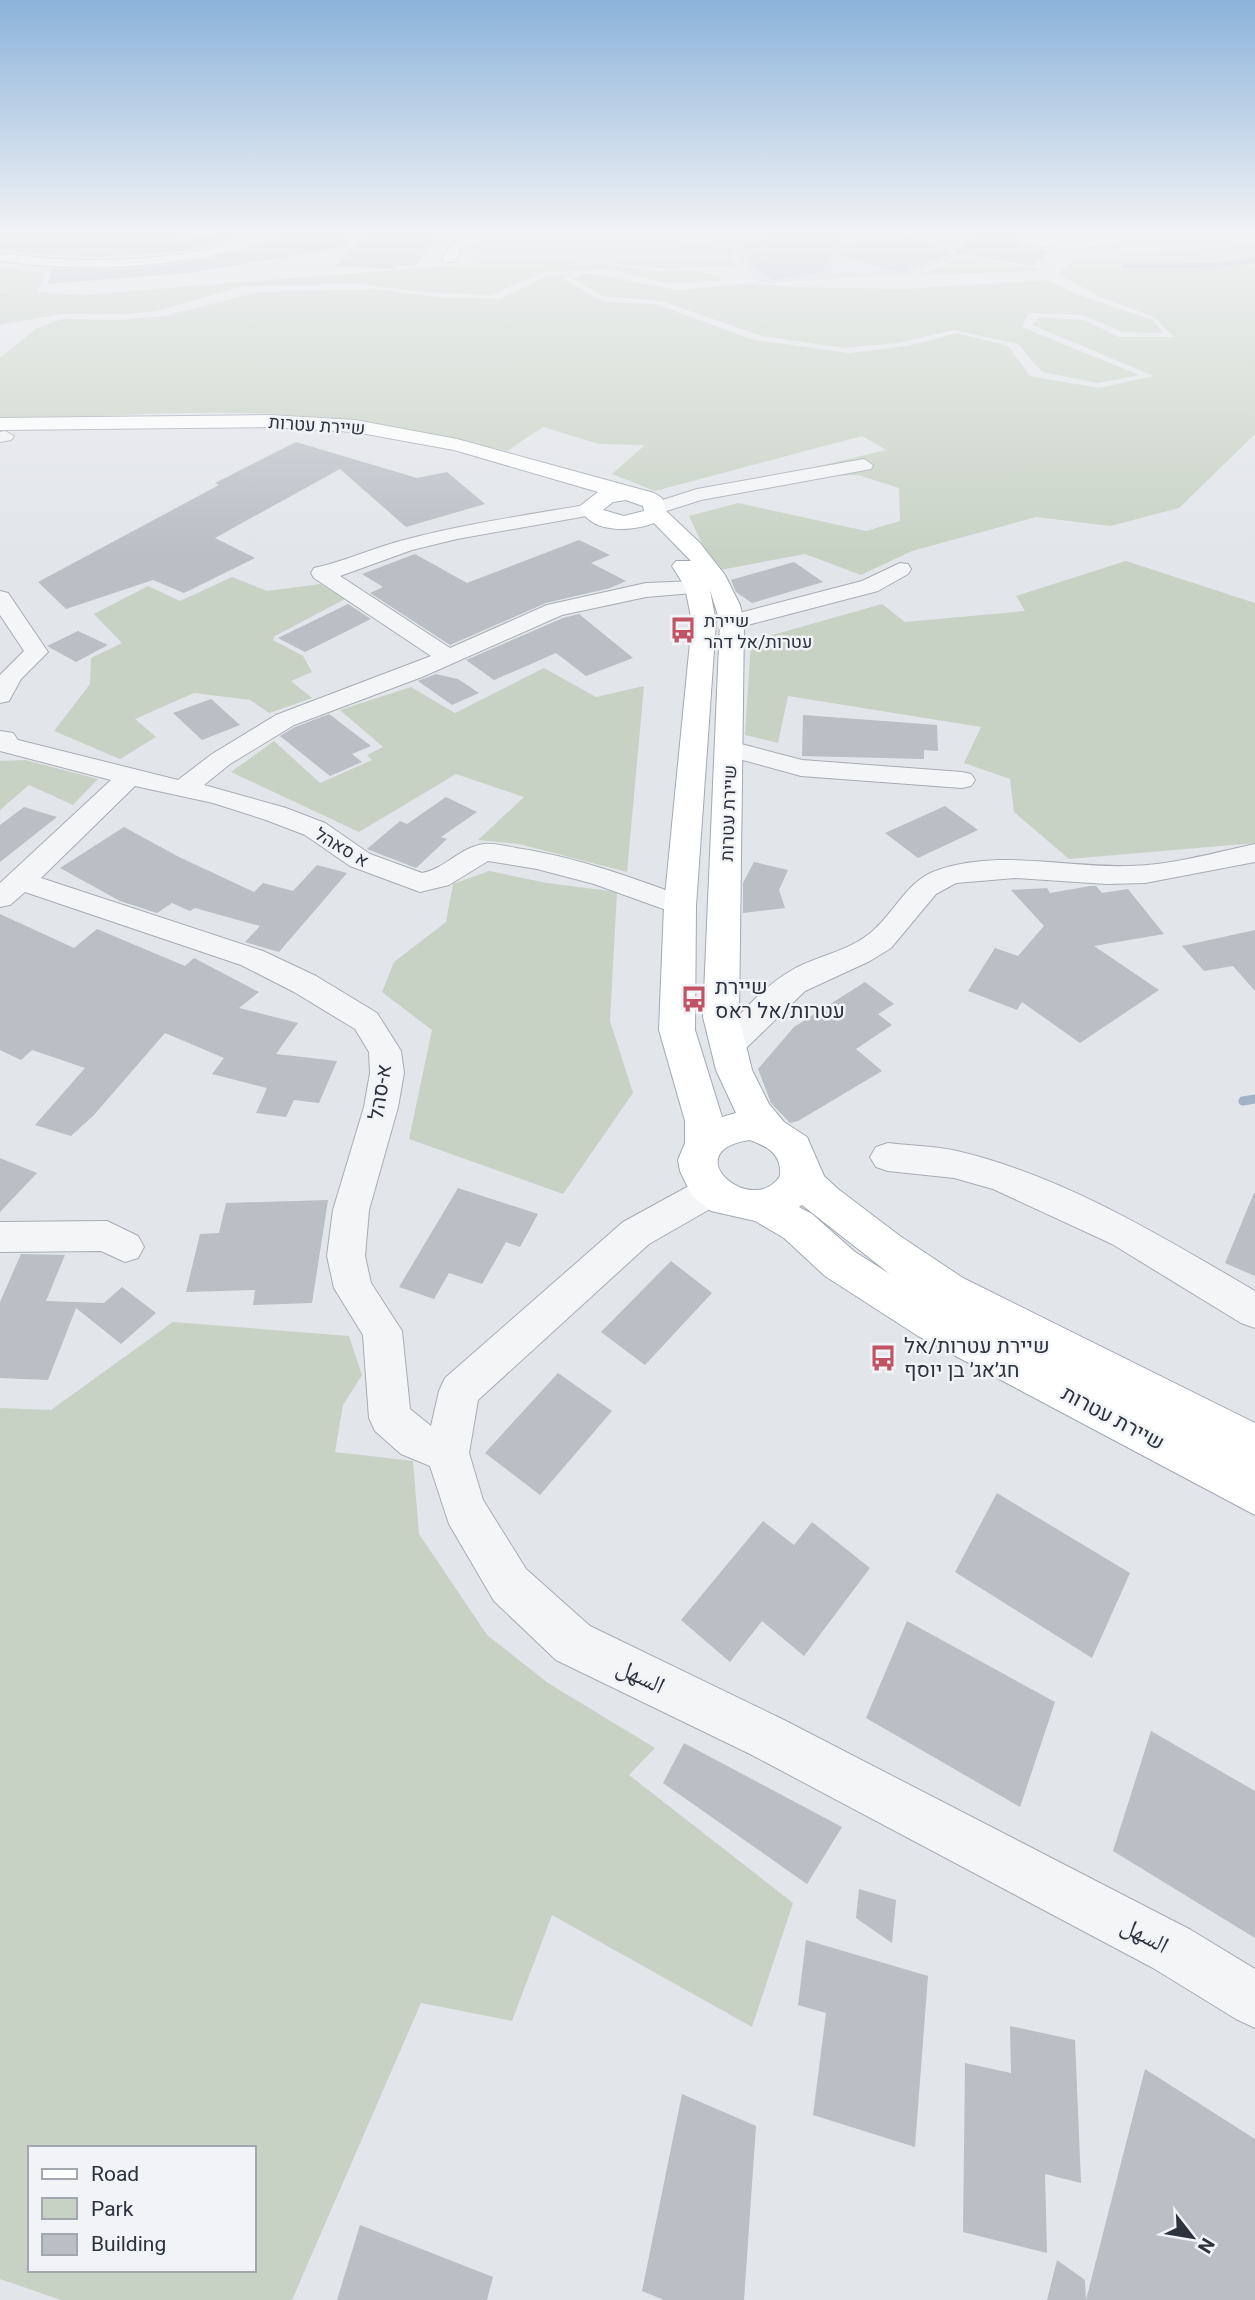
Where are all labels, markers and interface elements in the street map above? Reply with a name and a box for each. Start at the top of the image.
street label: שיירת עטרות [268,411,366,439]
place label: שיירת עטרות/אל דהר [704,610,812,652]
bus stop icon: שיירת עטרות/אל דהר [668,615,698,645]
street label: שיירת עטרות [716,764,740,862]
street label: א סאהל [311,823,373,871]
place label: שיירת עטרות/אל ראס [715,975,845,1023]
bus stop icon: שיירת עטרות/אל ראס [679,984,709,1014]
street label: א-סהל [364,1063,396,1121]
place label: שיירת עטרות/אל חג׳אג׳ בן יוסף [904,1334,1050,1382]
bus stop icon: שיירת עטרות/אל חג׳אג׳ בן יוסף [868,1343,898,1373]
street label: שיירת עטרות [1058,1381,1168,1455]
street label: السهل [612,1652,670,1700]
street label: السهل [1116,1911,1174,1959]
legend [28,2146,256,2272]
text: Road [91,2162,139,2186]
text: Park [91,2197,134,2221]
north arrow [1157,2202,1227,2272]
text: Building [91,2232,166,2256]
text: N [1193,2234,1219,2257]

